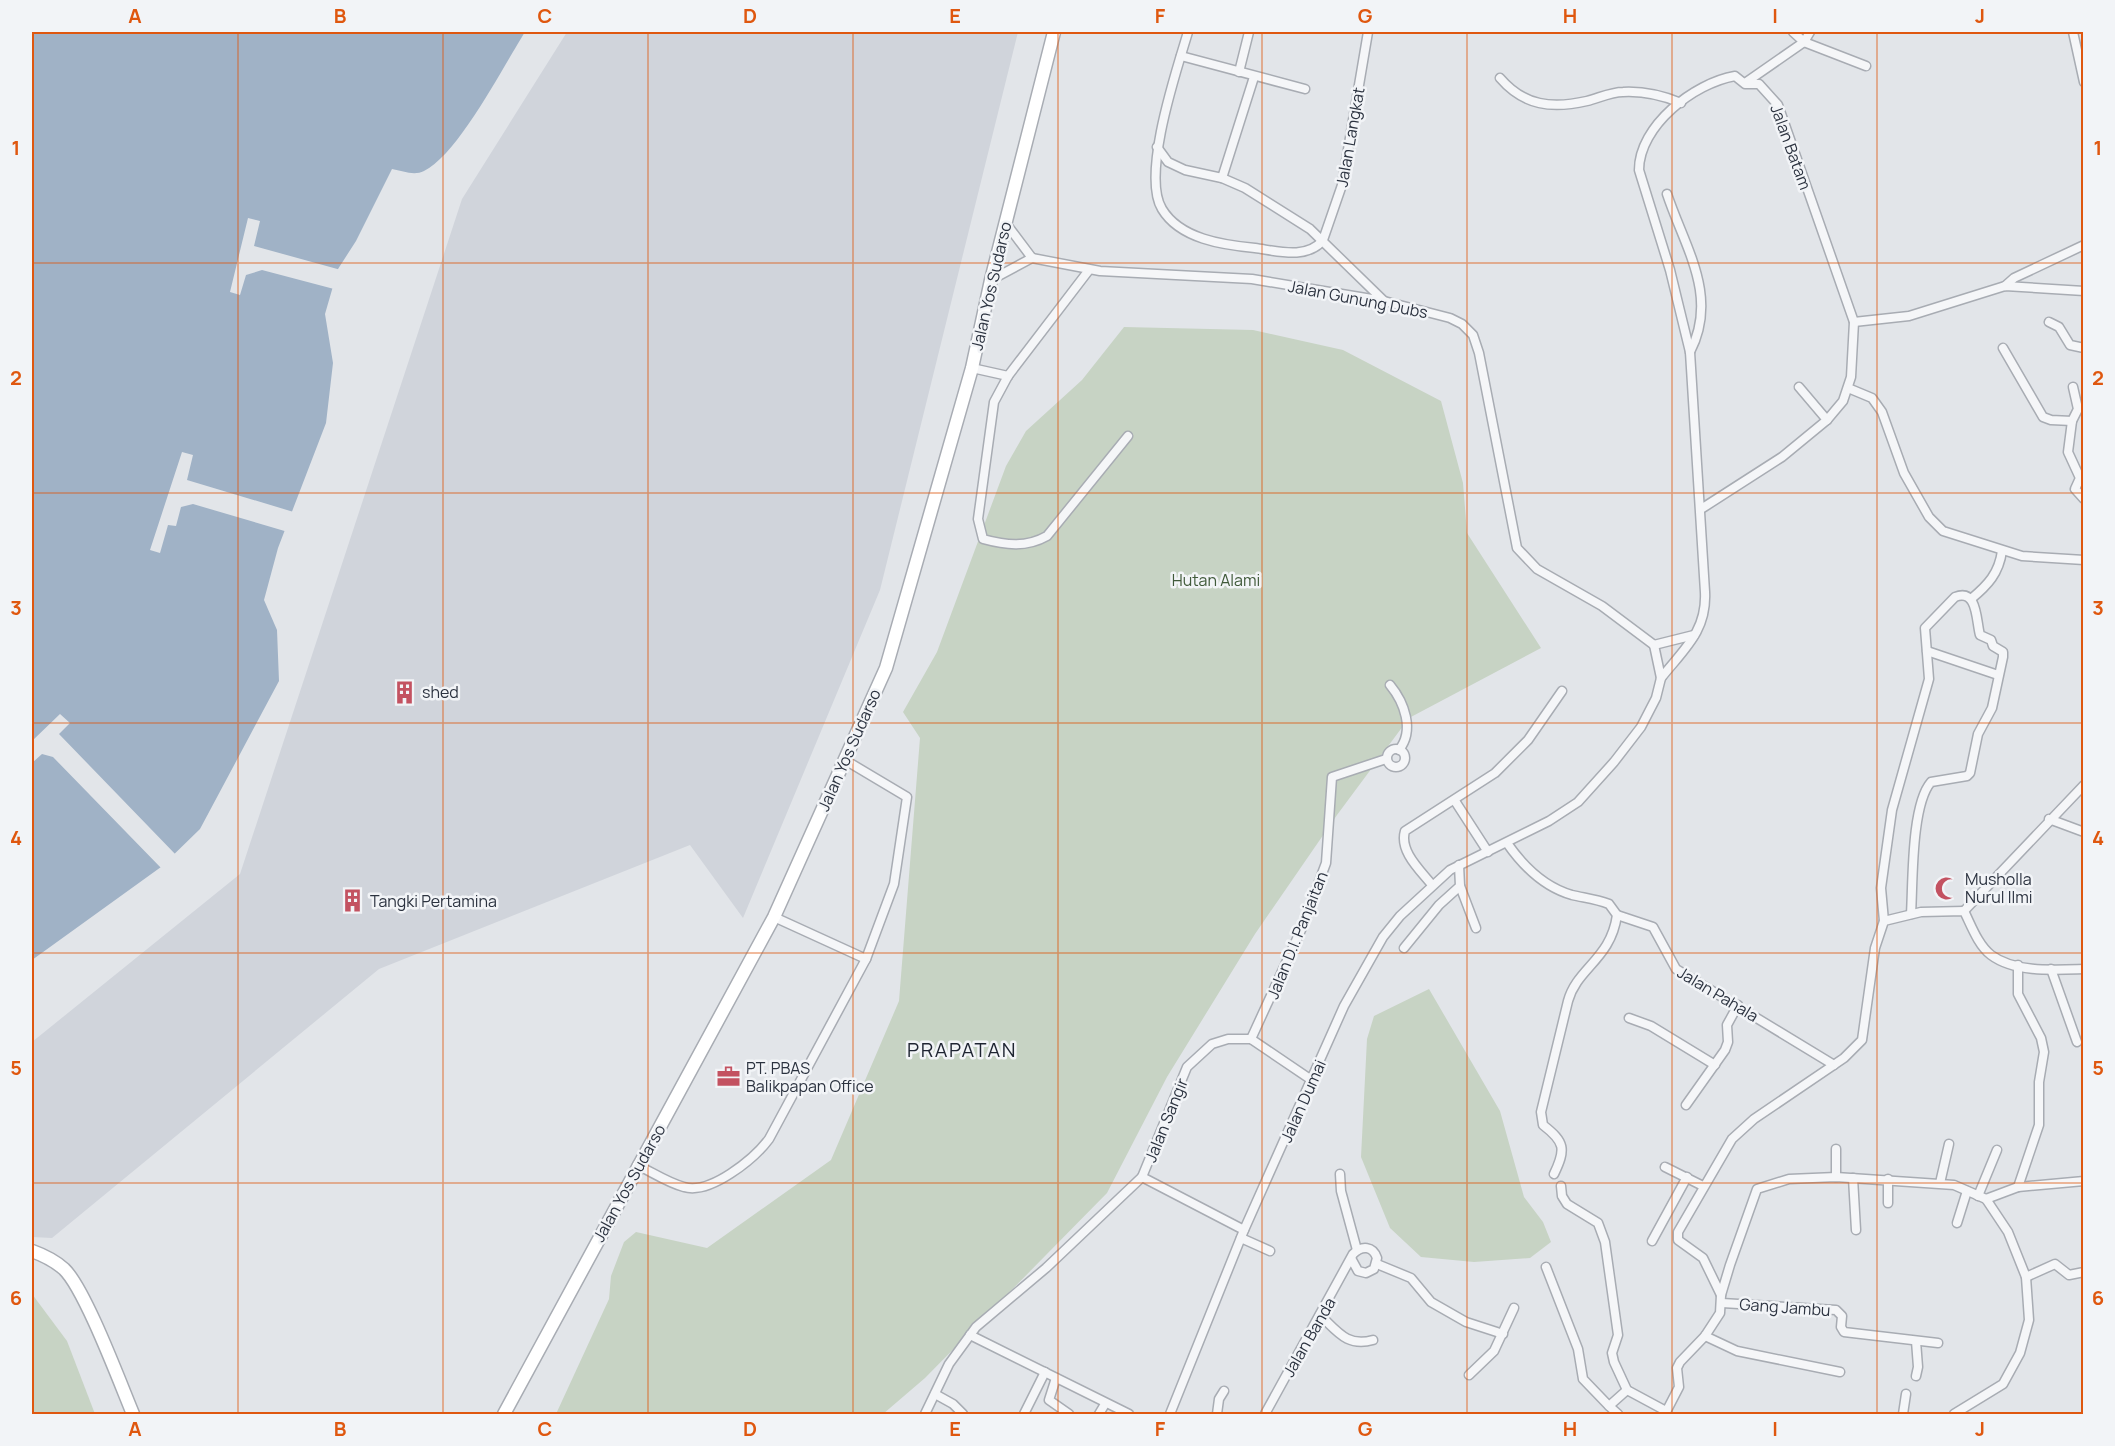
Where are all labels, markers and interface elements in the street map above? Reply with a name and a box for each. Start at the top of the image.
text: A [128,2,142,29]
text: B [334,2,347,29]
text: C [538,2,552,29]
text: D [743,2,757,29]
text: E [949,2,961,29]
text: F [1155,2,1166,29]
text: G [1358,2,1373,29]
text: H [1563,2,1577,29]
text: I [1772,2,1778,29]
text: J [1975,2,1985,29]
street label: Jalan Langkat [1330,85,1370,189]
street label: Jalan Batam [1765,101,1817,193]
text: 1 [12,134,20,161]
text: 1 [2094,134,2102,161]
street label: Jalan Yos Sudarso [966,220,1016,352]
street label: Jalan Gunung Dubs [1286,275,1430,323]
text: 2 [10,364,22,391]
text: 2 [2092,364,2104,391]
park label: Hutan Alami [1172,569,1260,591]
text: 3 [10,594,22,621]
text: 3 [2092,594,2104,621]
building icon: shed [391,679,417,705]
place label: shed [422,681,459,703]
street label: Jalan Yos Sudarso [812,686,886,814]
text: 4 [10,824,22,851]
text: 4 [2092,824,2104,851]
street label: Jalan D.I. Panjaitan [1261,868,1333,1002]
place label: Musholla Nurul Ilmi [1965,868,2032,908]
mosque icon: Musholla Nurul Ilmi [1934,875,1960,901]
building icon: Tangki Pertamina [339,888,365,914]
place label: Tangki Pertamina [370,890,497,912]
street label: Jalan Pahala [1673,961,1763,1027]
district label: PRAPATAN [907,1036,1017,1063]
text: 5 [10,1054,22,1081]
text: 5 [2092,1054,2104,1081]
street label: Jalan Dumai [1275,1056,1331,1146]
place label: PT. PBAS Balikpapan Office [746,1057,874,1097]
office icon: PT. PBAS Balikpapan Office [715,1064,741,1090]
street label: Jalan Sangir [1139,1074,1193,1165]
street label: Jalan Yos Sudarso [588,1120,670,1246]
text: 6 [10,1284,22,1311]
text: 6 [2092,1284,2104,1311]
street label: Jalan Banda [1277,1293,1341,1381]
street label: Gang Jambu [1739,1293,1831,1321]
text: A [128,1415,142,1442]
text: B [334,1415,347,1442]
text: C [538,1415,552,1442]
text: D [743,1415,757,1442]
text: E [949,1415,961,1442]
text: F [1155,1415,1166,1442]
text: G [1358,1415,1373,1442]
text: H [1563,1415,1577,1442]
text: I [1772,1415,1778,1442]
text: J [1975,1415,1985,1442]

